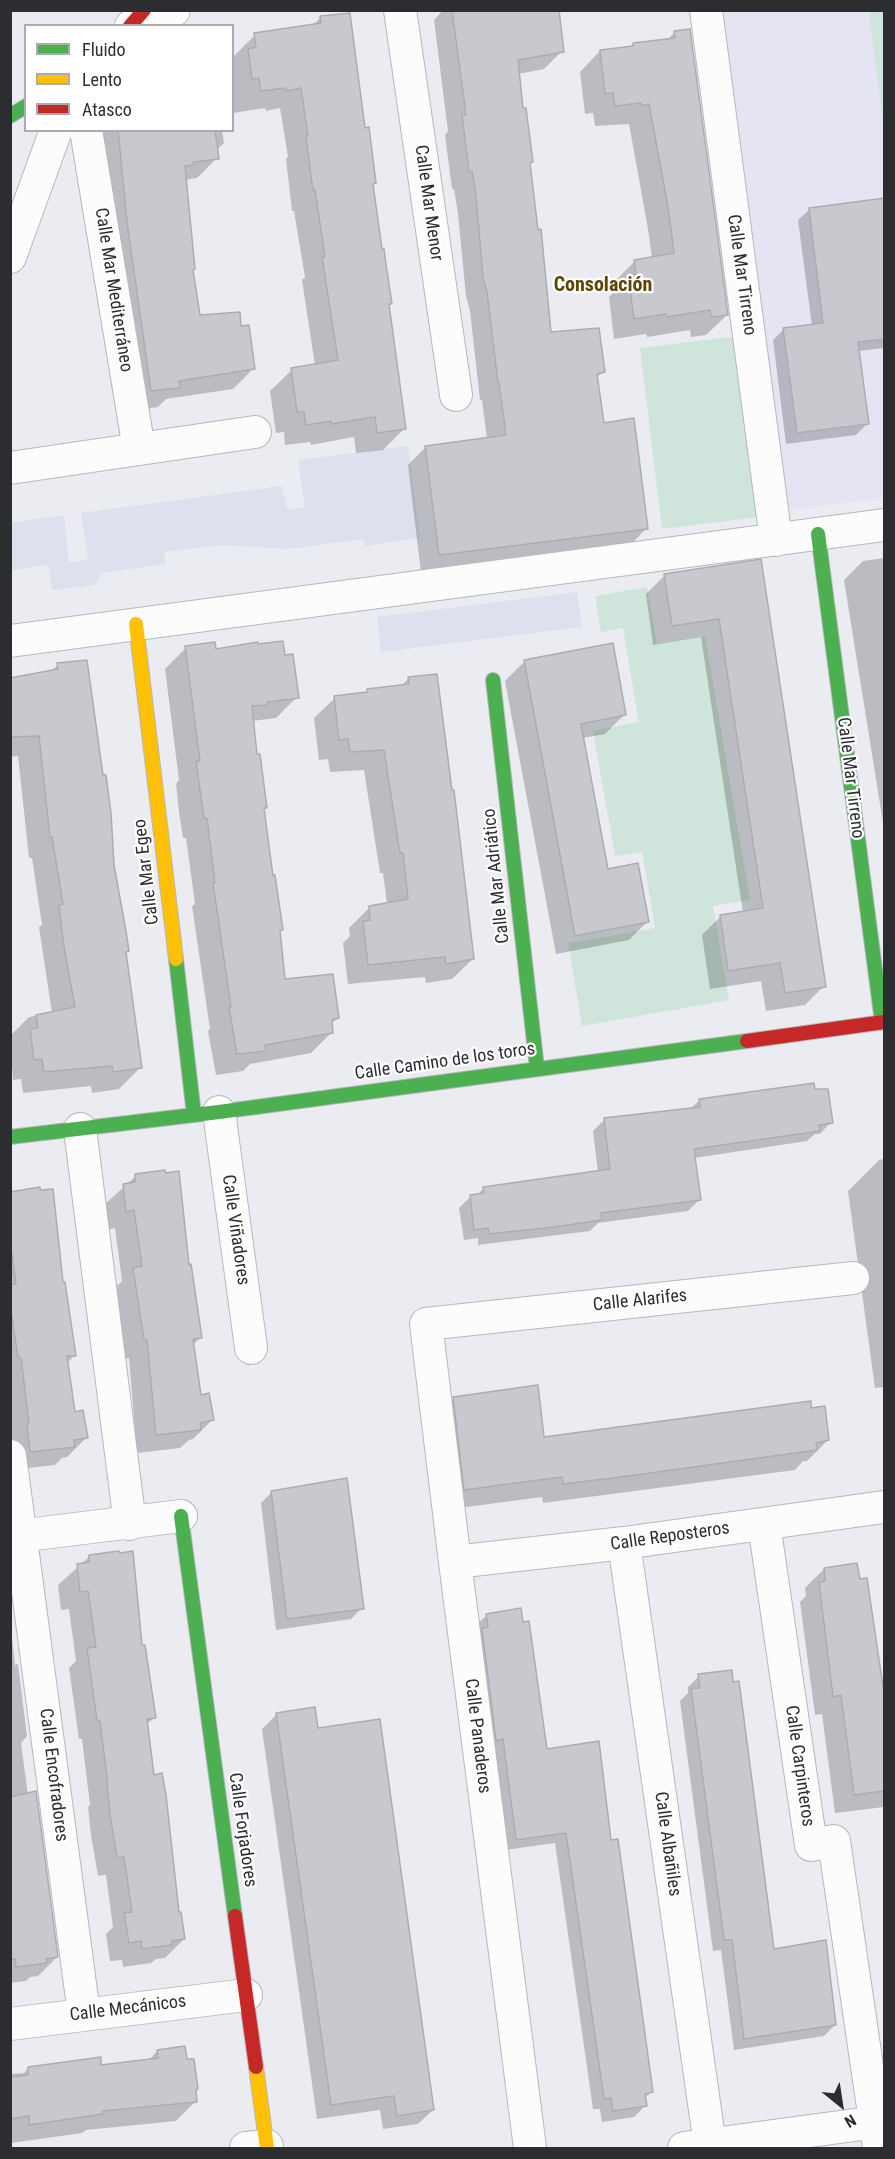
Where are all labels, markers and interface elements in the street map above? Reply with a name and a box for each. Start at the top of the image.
legend [24,24,234,132]
text: Fluido [82,39,126,60]
text: Lento [82,69,122,90]
text: Atasco [82,99,132,120]
street label: Calle Mar Menor [409,144,447,262]
street label: Calle Mar Mediterráneo [89,206,137,374]
street label: Calle Mar Tirreno [722,213,760,337]
district label: Consolación [554,274,652,298]
street label: Calle Mar Tirreno [832,716,868,840]
street label: Calle Mar Adriático [479,807,515,945]
street label: Calle Mar Egeo [130,818,164,926]
street label: Calle Camino de los toros [353,1039,537,1085]
street label: Calle Viñadores [217,1173,253,1287]
street label: Calle Alarifes [592,1285,688,1317]
street label: Calle Reposteros [609,1518,731,1556]
street label: Calle Panaderos [459,1677,495,1795]
street label: Calle Carpinteros [780,1704,818,1828]
street label: Calle Encofradores [34,1707,72,1843]
street label: Calle Forjadores [223,1771,261,1889]
street label: Calle Albañiles [649,1790,685,1898]
street label: Calle Mecánicos [69,1991,187,2027]
north arrow [811,2075,871,2135]
text: N [841,2110,859,2132]

